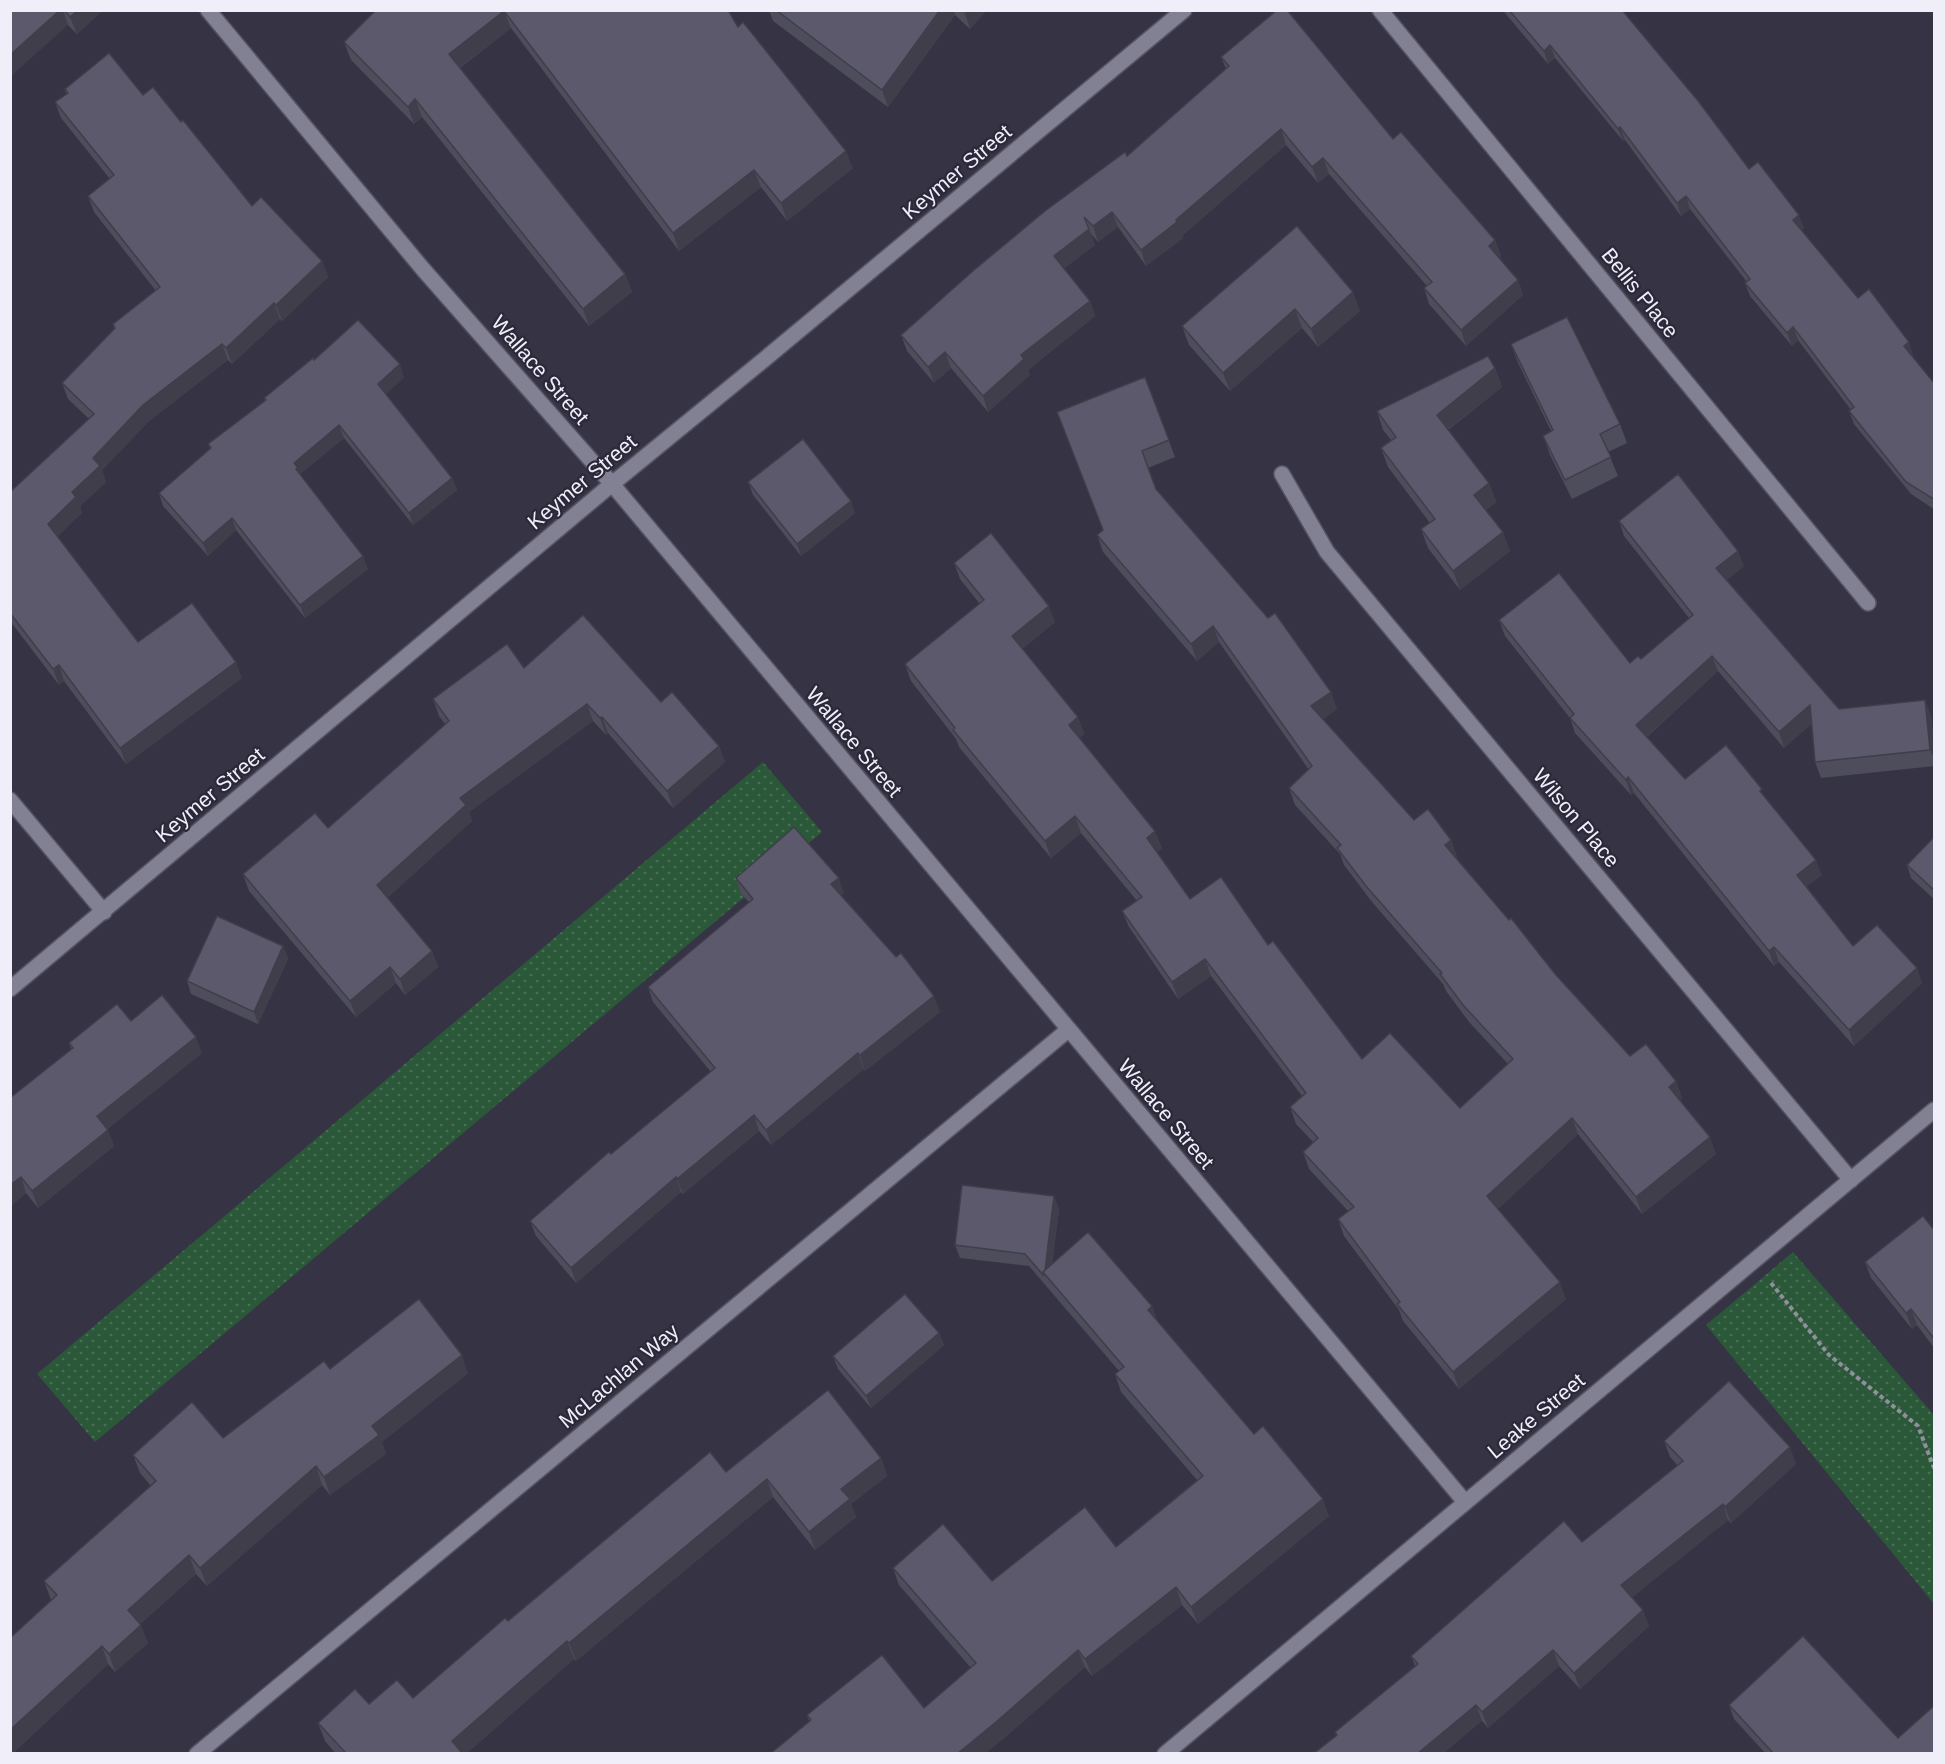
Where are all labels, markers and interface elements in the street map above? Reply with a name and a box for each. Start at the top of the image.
street label: Keymer Street [898,120,1016,224]
street label: Bellis Place [1597,243,1683,342]
street label: Wallace Street [487,311,594,429]
street label: Keymer Street [523,430,641,534]
street label: Wallace Street [802,682,907,801]
street label: Keymer Street [151,743,269,847]
street label: Wilson Place [1529,764,1624,872]
street label: Wallace Street [1114,1054,1219,1173]
street label: McLachlan Way [554,1319,683,1432]
street label: Leake Street [1483,1368,1589,1463]

